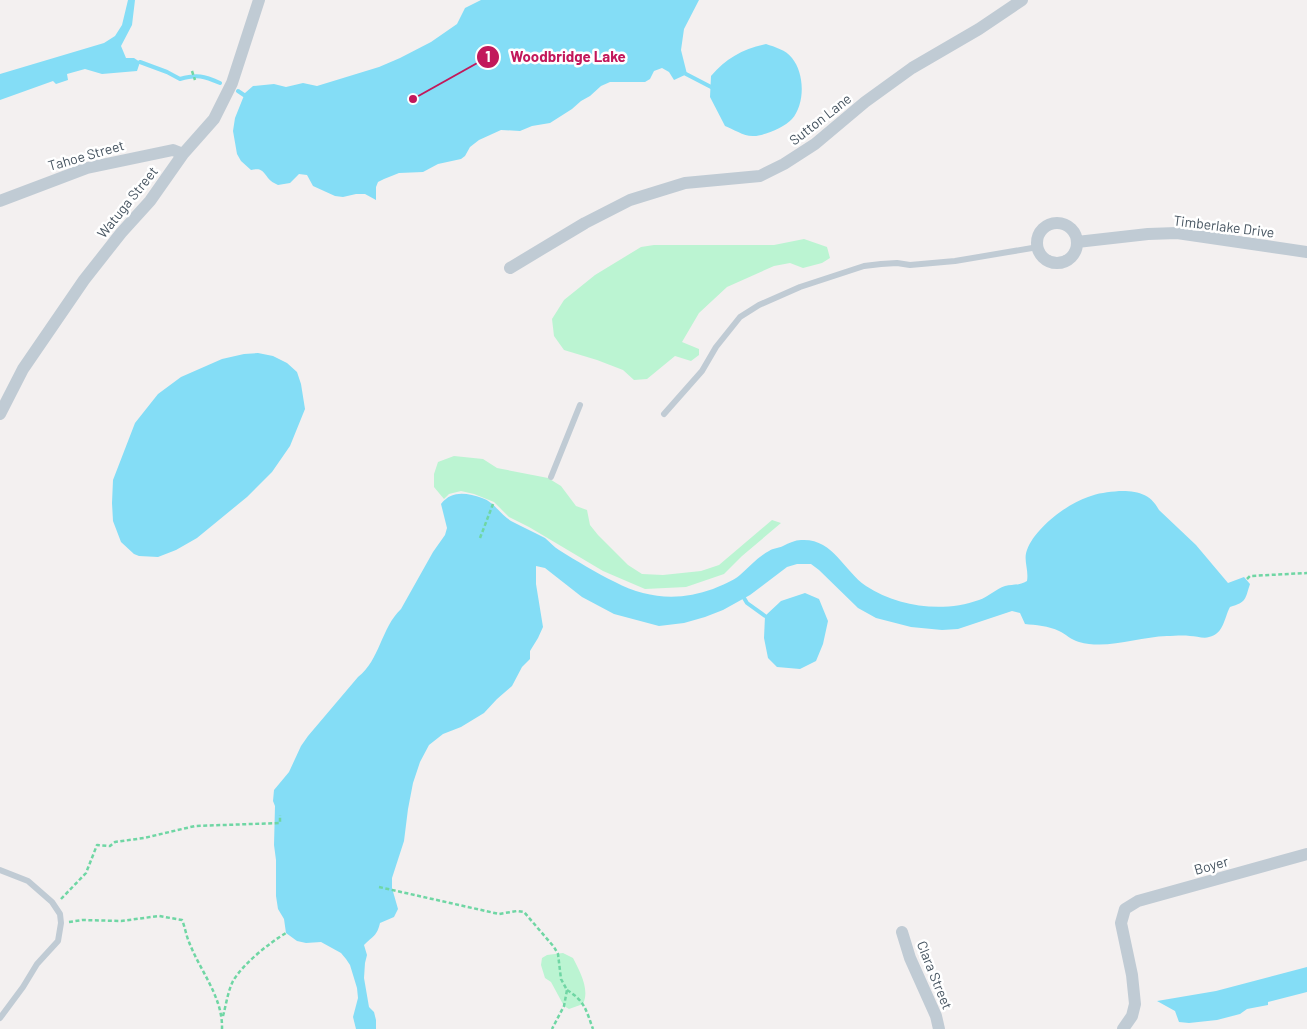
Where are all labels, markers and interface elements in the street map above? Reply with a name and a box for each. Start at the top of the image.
callout: Woodbridge Lake [475,42,636,72]
text: 1 [485,47,491,65]
text: Woodbridge Lake [510,47,626,65]
street label: Sutton Lane [786,90,854,148]
street label: Tahoe Street [46,136,126,174]
street label: Watuga Street [93,163,161,241]
street label: Timberlake Drive [1173,211,1275,241]
street label: Boyer [1192,852,1230,878]
street label: Clara Street [914,938,956,1012]

